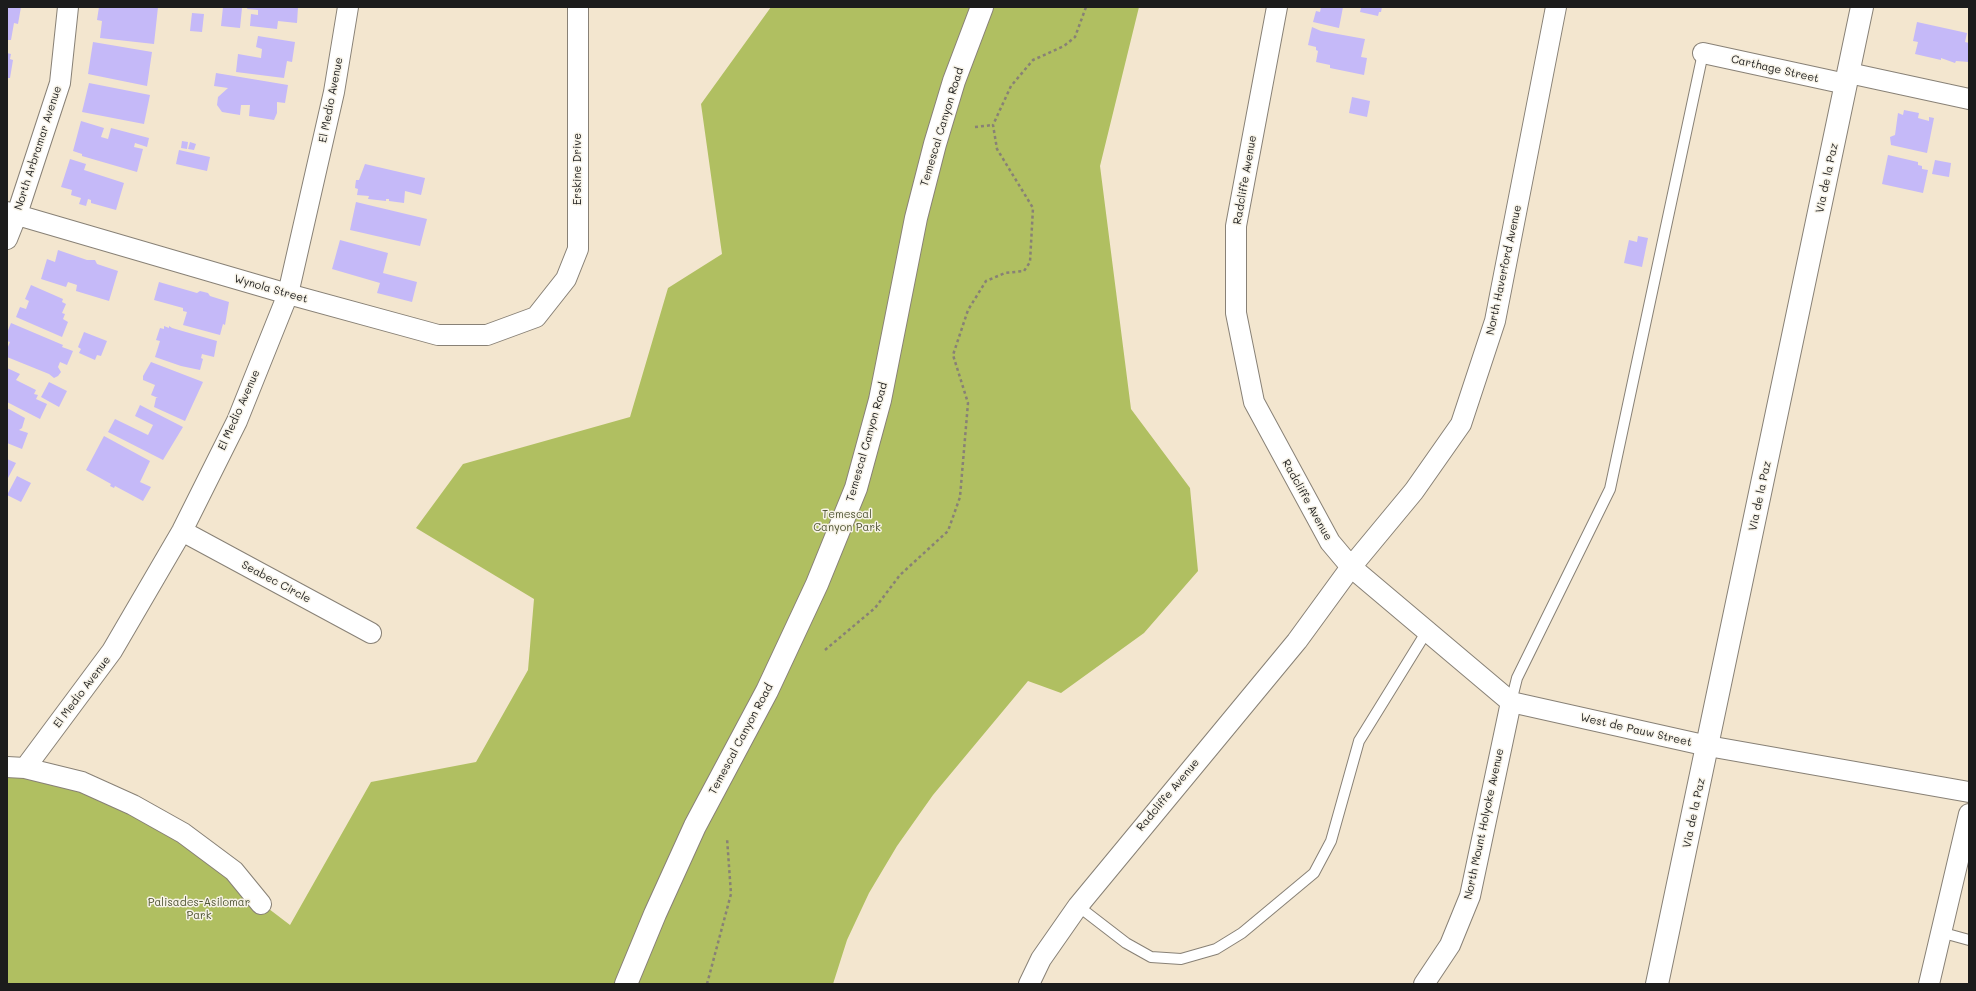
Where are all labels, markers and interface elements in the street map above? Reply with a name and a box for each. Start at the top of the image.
street label: Carthage Street [1730,52,1820,86]
street label: El Medio Avenue [316,56,346,144]
street label: Temescal Canyon Road [918,66,966,188]
street label: North Arbramar Avenue [12,84,64,212]
street label: Erskine Drive [571,133,585,205]
street label: Radcliffe Avenue [1231,134,1259,226]
street label: Via de la Paz [1813,142,1841,214]
street label: North Haverford Avenue [1484,204,1524,336]
street label: Wynola Street [233,272,309,306]
street label: El Medio Avenue [215,368,263,452]
street label: Temescal Canyon Road [844,381,890,503]
street label: Radcliffe Avenue [1279,457,1335,543]
street label: Via de la Paz [1746,460,1774,532]
park label: Temescal Canyon Park [813,508,881,534]
street label: Seabec Circle [239,558,313,606]
street label: El Medio Avenue [51,653,113,731]
street label: Temescal Canyon Road [706,681,776,797]
street label: West de Pauw Street [1579,711,1693,749]
street label: North Mount Holyoke Avenue [1462,747,1506,901]
street label: Radcliffe Avenue [1134,756,1202,834]
street label: Via de la Paz [1680,777,1708,849]
park label: Palisades-Asilomar Park [148,896,250,922]

